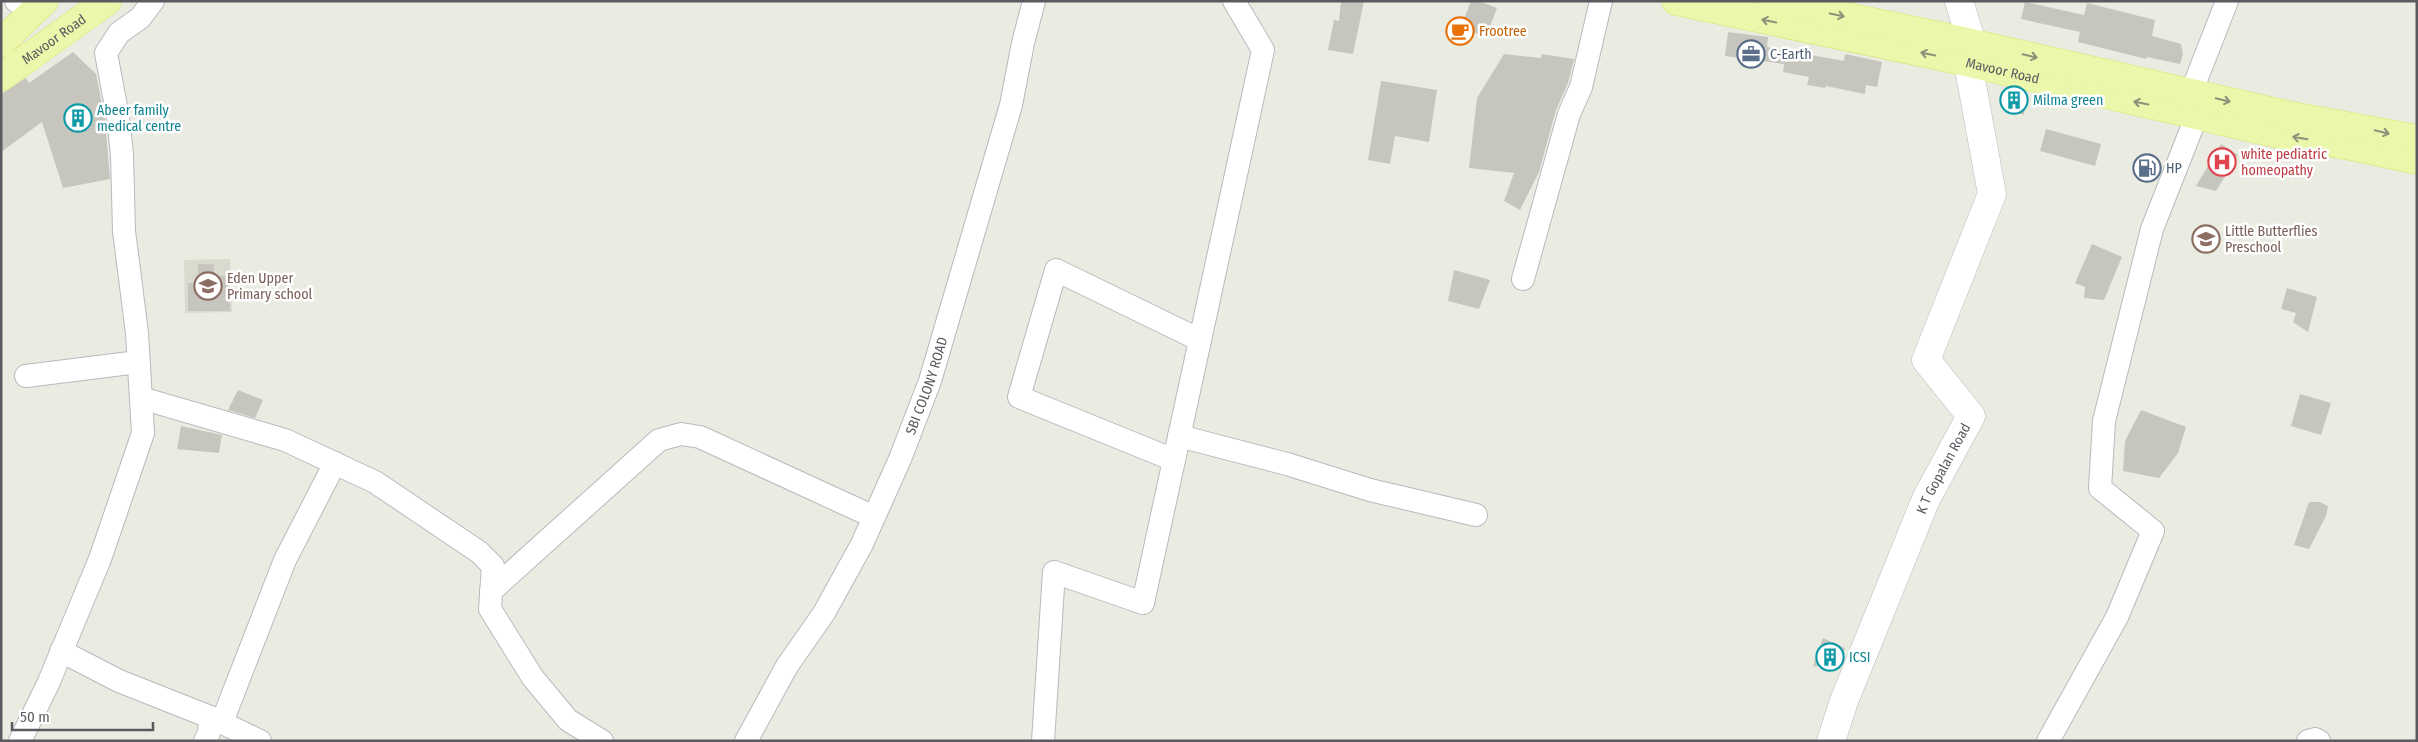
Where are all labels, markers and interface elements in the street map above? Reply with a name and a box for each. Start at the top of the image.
street label: Mavoor Road [18,10,89,68]
one-way arrow [1829,10,1845,20]
cafe icon: Frootree [1445,16,1475,46]
one-way arrow [1761,16,1777,25]
place label: Frootree [1479,23,1527,40]
office icon: C-Earth [1736,39,1766,69]
place label: C-Earth [1770,46,1812,63]
one-way arrow [1920,49,1936,58]
one-way arrow [2022,52,2038,61]
street label: Mavoor Road [1964,54,2041,87]
building icon: Milma green [1999,85,2029,115]
place label: Milma green [2033,92,2103,109]
one-way arrow [2214,96,2230,105]
one-way arrow [2134,98,2150,107]
place label: Abeer family medical centre [97,102,181,135]
building icon: Abeer family medical centre [63,103,93,133]
one-way arrow [2373,128,2389,137]
one-way arrow [2293,132,2309,142]
place label: white pediatric homeopathy [2241,146,2327,179]
hospital icon: white pediatric homeopathy [2207,147,2237,177]
fuel station icon: HP [2132,153,2162,183]
place label: HP [2166,160,2182,177]
place label: Little Butterflies Preschool [2225,223,2317,256]
school or university icon: Little Butterflies Preschool [2191,224,2221,254]
place label: Eden Upper Primary school [227,270,313,303]
school or university icon: Eden Upper Primary school [193,271,223,301]
street label: SBI COLONY ROAD [902,335,951,437]
street label: K T Gopalan Road [1912,420,1974,516]
building icon: ICSI [1815,642,1845,672]
place label: ICSI [1849,649,1870,666]
scale bar [12,700,154,732]
text: 50 m [20,708,50,726]

